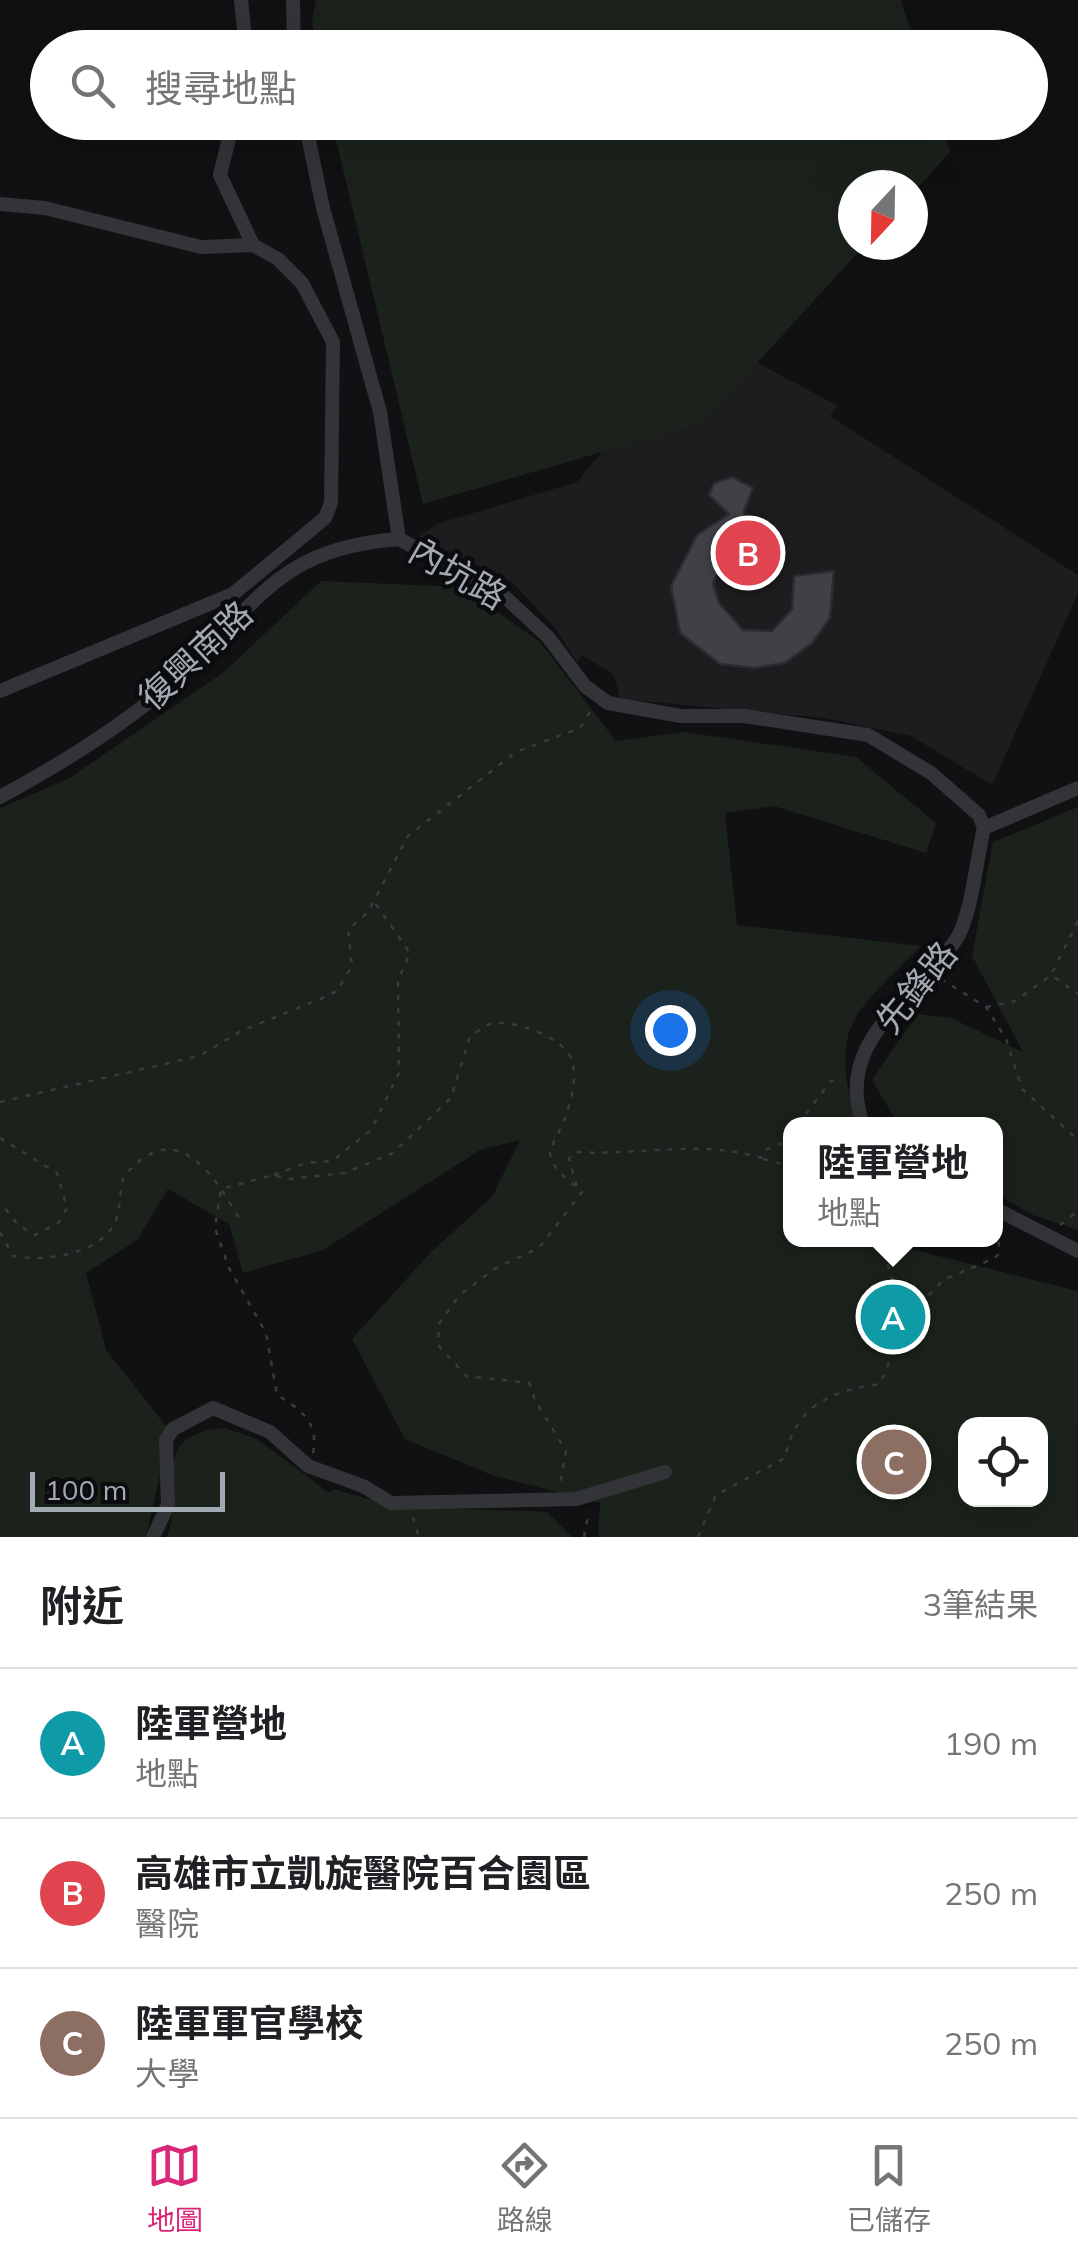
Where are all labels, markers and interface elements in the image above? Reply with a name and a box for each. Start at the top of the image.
search box [30,30,1048,140]
icon: search [65,58,120,113]
text: 搜尋地點 [145,64,297,112]
north arrow [838,170,928,260]
pin: B [716,516,780,590]
street label: 內坑路 [402,528,514,618]
street label: 復興南路 [129,591,261,719]
street label: 先鋒路 [866,932,966,1042]
your location [645,1005,696,1056]
popup [783,1117,1003,1247]
text: 陸軍營地 [817,1138,969,1186]
text: 地點 [817,1192,881,1232]
pin: A [860,1280,926,1354]
map controls [958,1417,1048,1507]
button: locate [958,1417,1048,1507]
pin: C [862,1424,926,1500]
scale bar [30,1467,225,1512]
text: 100 m [45,1472,127,1507]
text: 附近 [40,1579,124,1632]
text: 3筆結果 [923,1584,1038,1624]
text: 陸軍營地 [135,1699,287,1747]
text: A [60,1723,85,1763]
text: 190 m [944,1723,1038,1763]
text: 地點 [135,1753,199,1793]
text: 高雄市立凱旋醫院百合園區 [135,1849,591,1897]
text: B [61,1873,84,1913]
text: 250 m [944,1873,1038,1913]
text: 醫院 [135,1903,199,1943]
text: 陸軍軍官學校 [135,1999,363,2047]
text: C [62,2023,83,2063]
text: 250 m [944,2023,1038,2063]
text: 大學 [135,2053,199,2093]
tab: 地圖 [147,2138,203,2238]
tab: 路線 [497,2138,553,2238]
tab: 已儲存 [847,2138,931,2238]

